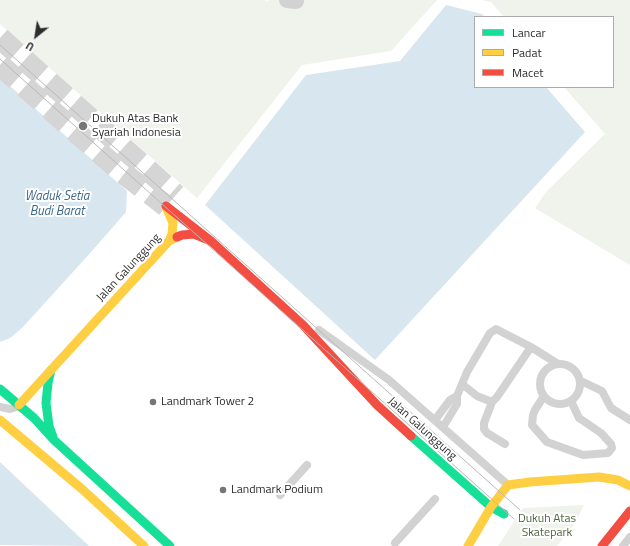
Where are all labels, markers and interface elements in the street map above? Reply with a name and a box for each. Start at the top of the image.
north arrow [16,16,56,56]
legend [474,16,614,88]
text: Lancar [512,23,546,42]
text: U [23,38,37,55]
text: Padat [512,43,542,62]
text: Macet [512,63,544,82]
place label: Dukuh Atas Bank Syariah Indonesia [92,112,181,140]
marker: Dukuh Atas Bank Syariah Indonesia [77,120,89,132]
water label: Waduk Setia Budi Barat [25,189,89,220]
street label: Jalan Galunggung [94,231,164,305]
street label: Jalan Galunggung [385,394,459,464]
place label: Landmark Tower 2 [161,395,254,409]
marker: Landmark Tower 2 [148,397,158,407]
place label: Landmark Podium [231,483,323,497]
marker: Landmark Podium [218,485,228,495]
park label: Dukuh Atas Skatepark [518,512,576,540]

